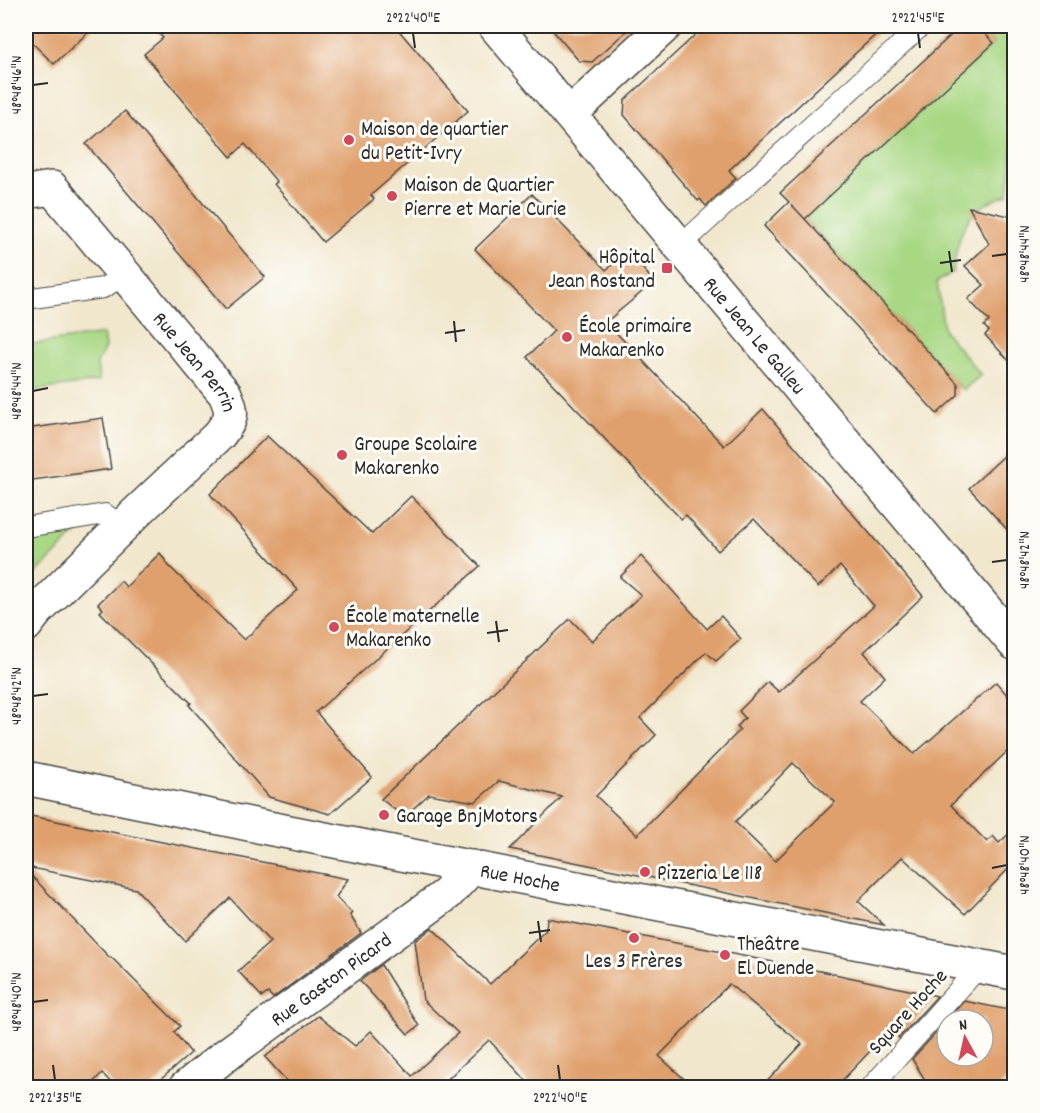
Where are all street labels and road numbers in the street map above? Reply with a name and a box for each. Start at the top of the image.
street label: Rue Jean Le Galleu [694,272,811,403]
street label: Rue Jean Perrin [144,306,242,416]
street label: Rue Hoche [477,858,562,902]
street label: Rue Gaston Picard [265,927,399,1036]
street label: Square Hoche [862,963,956,1063]

